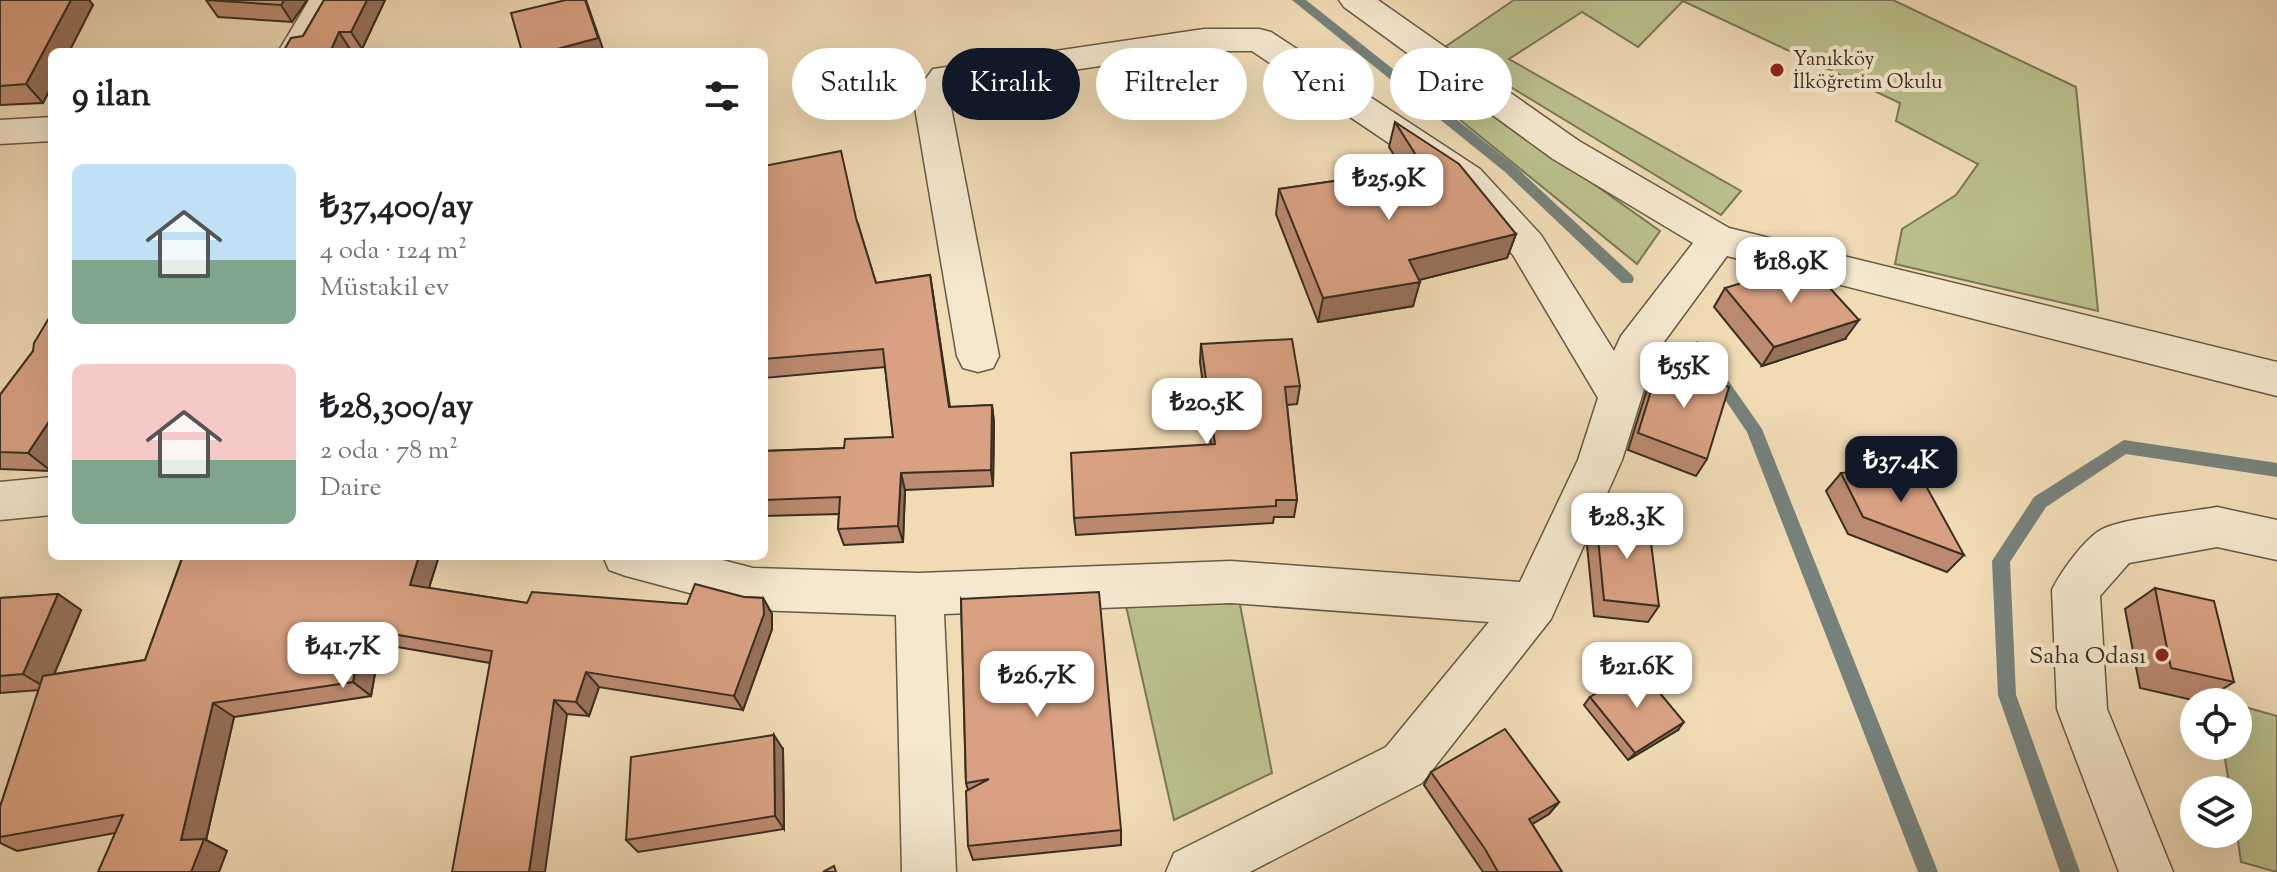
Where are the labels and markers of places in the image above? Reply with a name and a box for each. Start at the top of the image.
place label: Yanıkköy İlköğretim Okulu [1793,46,1943,98]
marker: Yanıkköy İlköğretim Okulu [1768,61,1786,79]
pin: ₺25.9K [1324,154,1454,222]
pin: ₺18.9K [1726,237,1856,305]
pin: ₺55K [1637,342,1731,410]
pin: ₺20.5K [1142,378,1272,446]
pin: ₺37.4K [1836,436,1966,504]
pin: ₺28.3K [1562,493,1692,561]
pin: ₺41.7K [278,622,408,690]
place label: Saha Odası [2029,640,2146,674]
pin: ₺21.6K [1572,642,1702,710]
marker: Saha Odası [2153,646,2171,664]
pin: ₺26.7K [972,651,1102,719]

